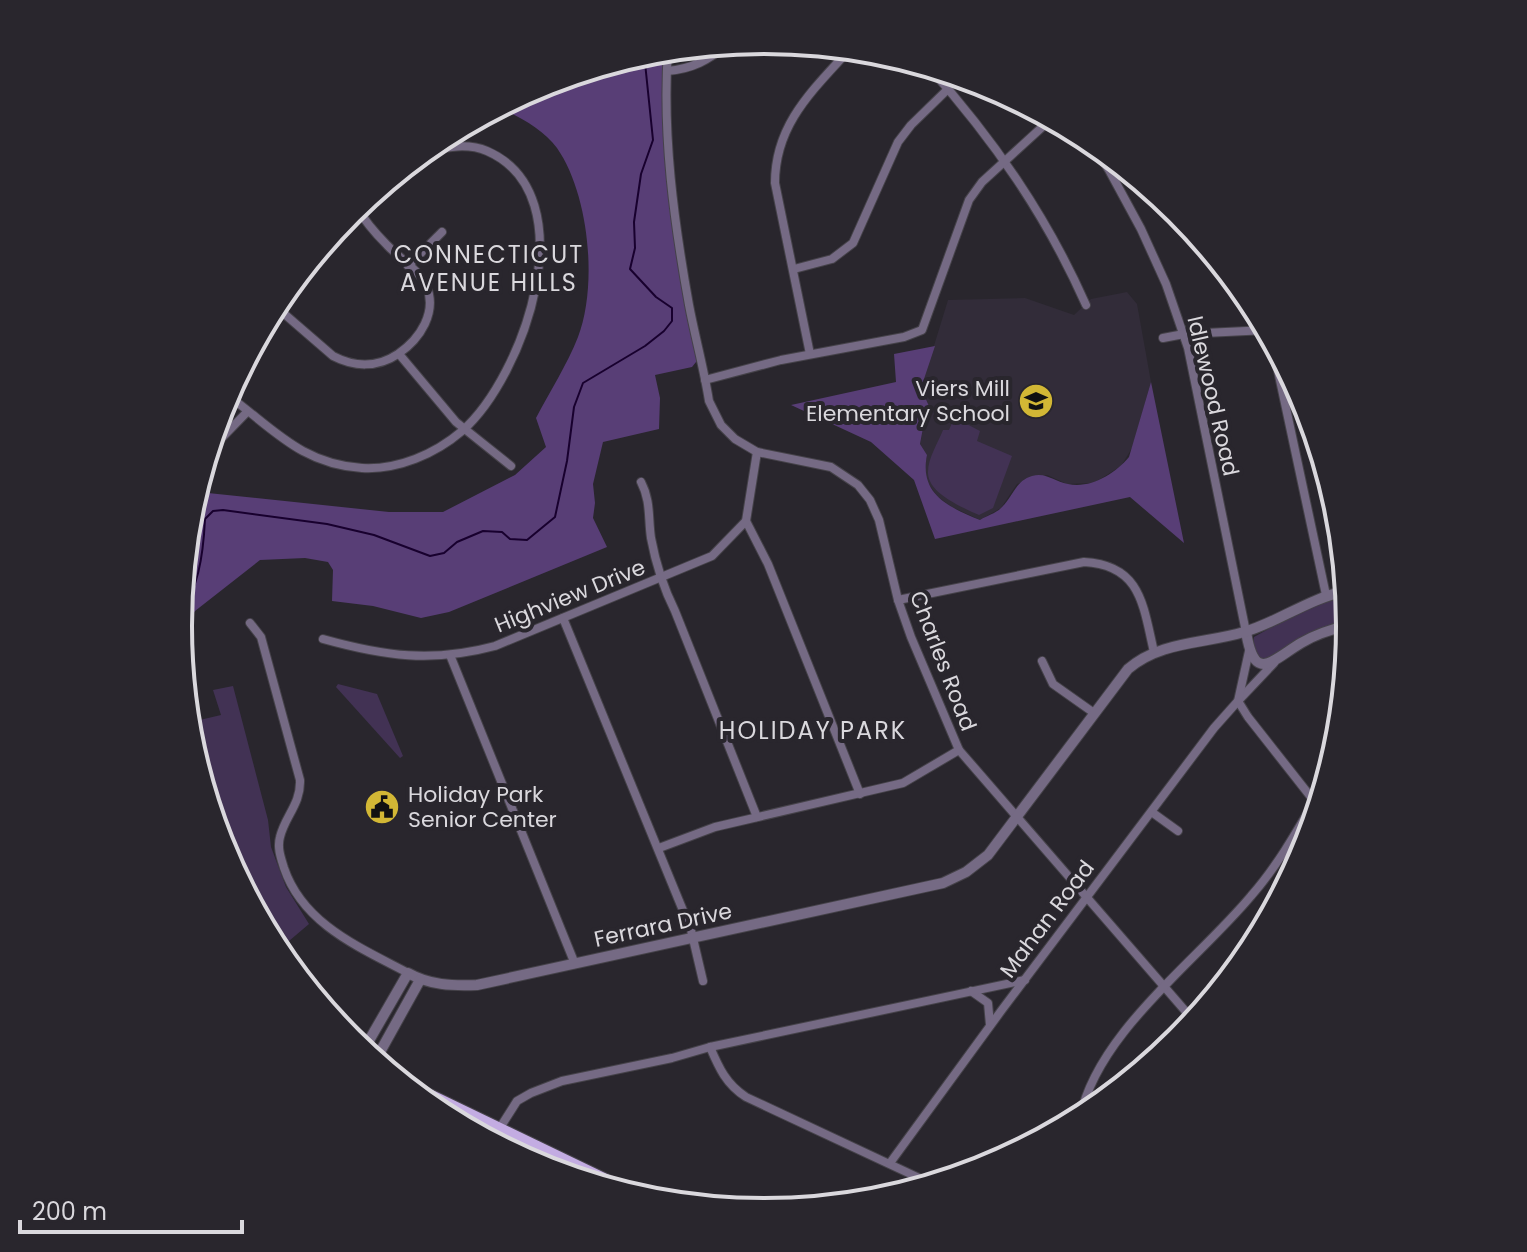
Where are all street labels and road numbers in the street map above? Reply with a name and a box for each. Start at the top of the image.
street label: Idlewood Road [1180,313,1246,479]
street label: Highview Drive [490,552,650,640]
street label: Charles Road [902,586,984,736]
street label: Mahan Road [993,854,1101,984]
street label: Ferrara Drive [591,895,735,955]

